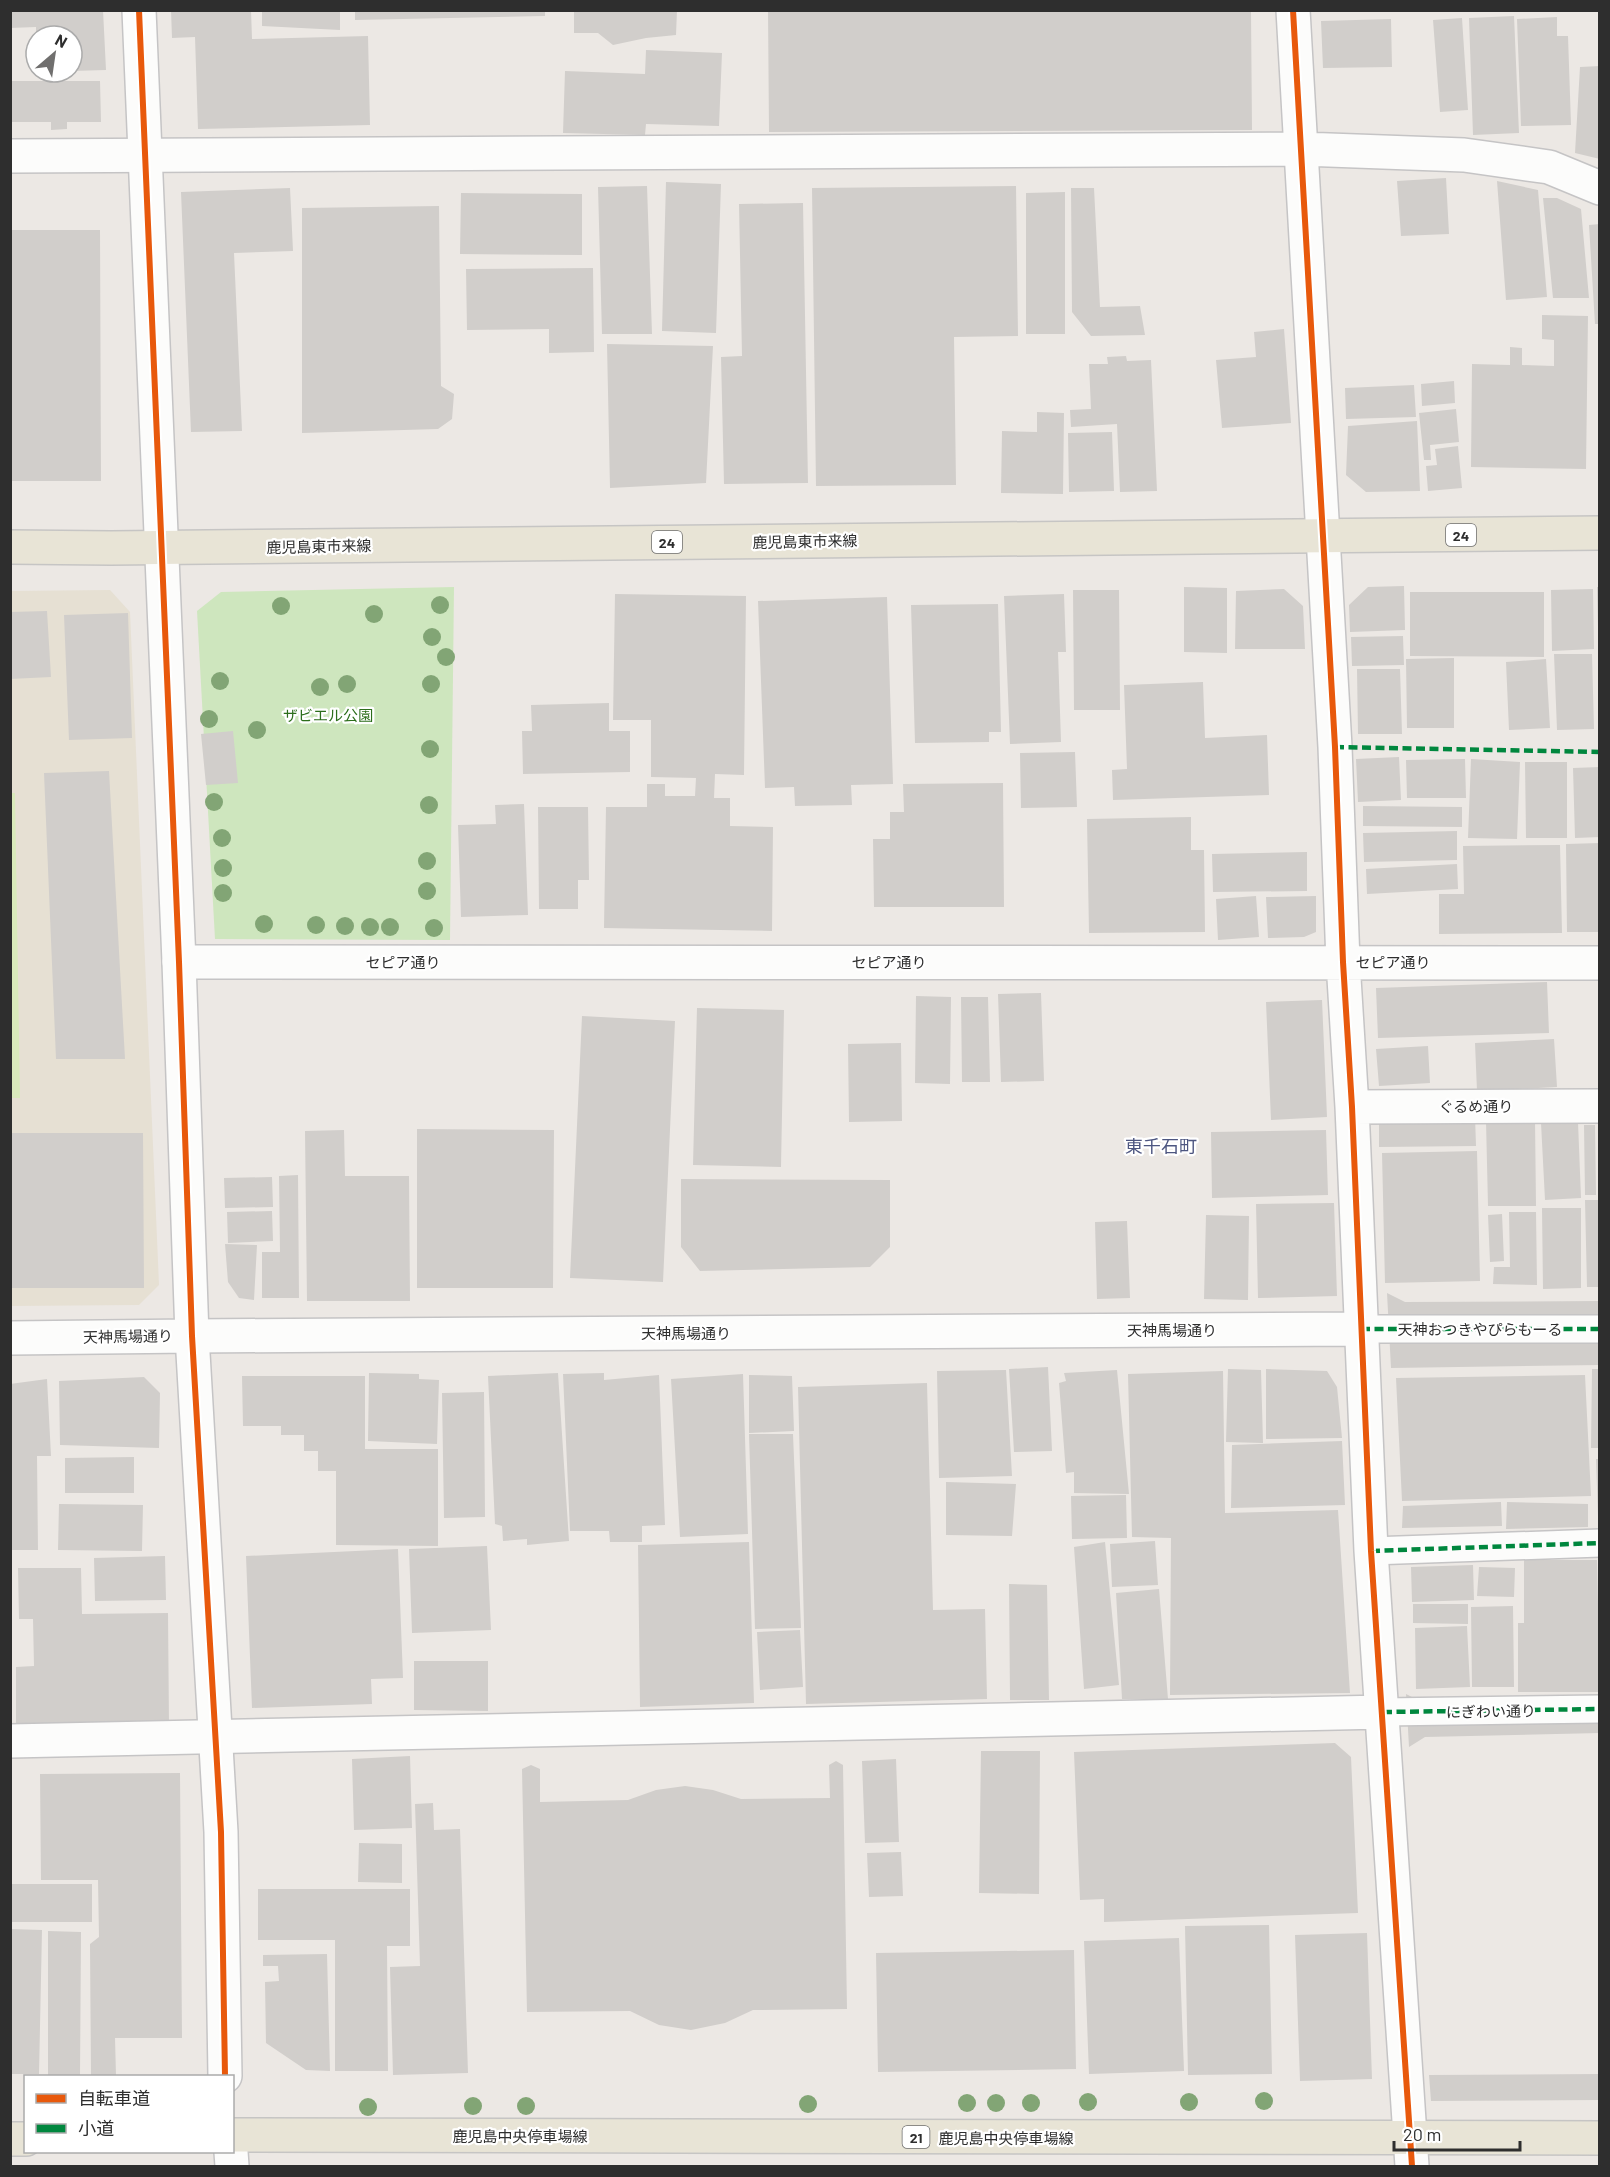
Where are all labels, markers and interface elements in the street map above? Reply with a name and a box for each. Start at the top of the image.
north arrow [24,24,84,84]
text: N [52,30,71,51]
road number: 24 [1446,524,1476,546]
road number: 24 [652,531,682,553]
street label: 鹿児島東市来線 [752,531,858,551]
street label: 鹿児島東市来線 [266,536,372,556]
park label: ザビエル公園 [283,706,373,724]
street label: セピア通り [365,953,441,971]
street label: セピア通り [851,953,927,971]
street label: セピア通り [1355,953,1431,971]
street label: ぐるめ通り [1439,1097,1513,1115]
district label: 東千石町 [1125,1135,1197,1157]
street label: 天神おつきやぴらもーる [1397,1320,1563,1338]
street label: 天神馬場通り [1127,1321,1217,1339]
street label: 天神馬場通り [641,1324,731,1342]
street label: 天神馬場通り [83,1326,173,1346]
street label: にぎわい通り [1446,1701,1536,1721]
legend [24,2075,234,2153]
text: 自転車道 [78,2087,150,2109]
scale bar [1394,2114,1520,2152]
text: 小道 [78,2117,114,2139]
text: 20 m [1403,2123,1441,2145]
road number: 21 [902,2126,930,2148]
street label: 鹿児島中央停車場線 [452,2127,588,2145]
street label: 鹿児島中央停車場線 [938,2129,1074,2147]

